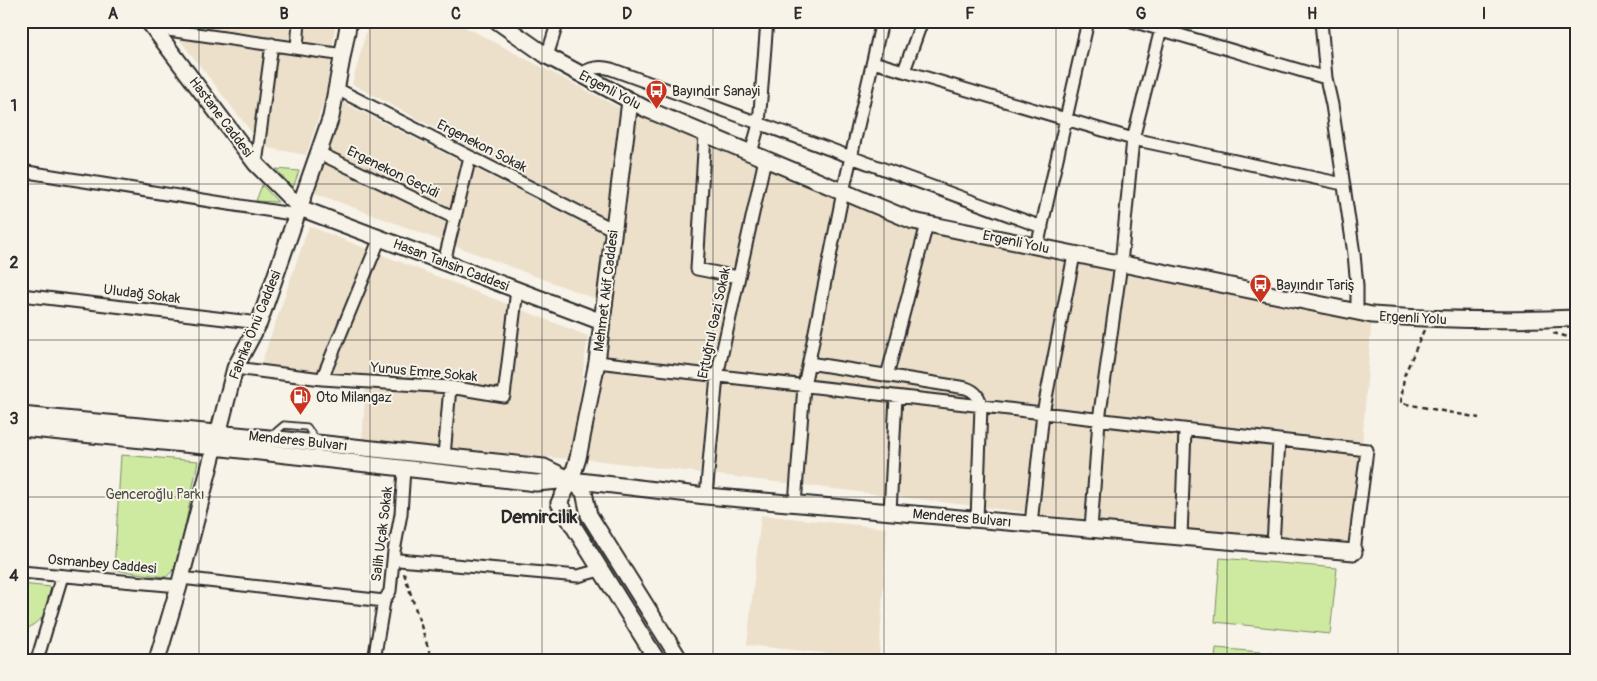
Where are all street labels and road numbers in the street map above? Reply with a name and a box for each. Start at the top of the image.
street label: Ergenli Yolu [576,67,644,113]
street label: Hastane Caddesi [185,74,257,161]
street label: Ergenekon Sokak [434,116,530,176]
street label: Ergenekon Geçidi [344,142,442,202]
street label: Ergenli Yolu [981,227,1051,257]
street label: Mehmet Akif Caddesi [590,229,622,353]
street label: Hasan Tahsin Caddesi [391,235,512,295]
street label: Ertuğrul Gazi Sokak [694,266,734,380]
street label: Fabrika Önü Caddesi [224,267,285,382]
street label: Uludağ Sokak [103,281,182,307]
street label: Ergenli Yolu [1379,308,1447,328]
street label: Yunus Emre Sokak [369,359,478,385]
street label: Menderes Bulvarı [248,427,348,455]
street label: Salih Uçak Sokak [368,485,396,583]
street label: Menderes Bulvarı [912,505,1012,531]
street label: Osmanbey Caddesi [47,551,158,577]

